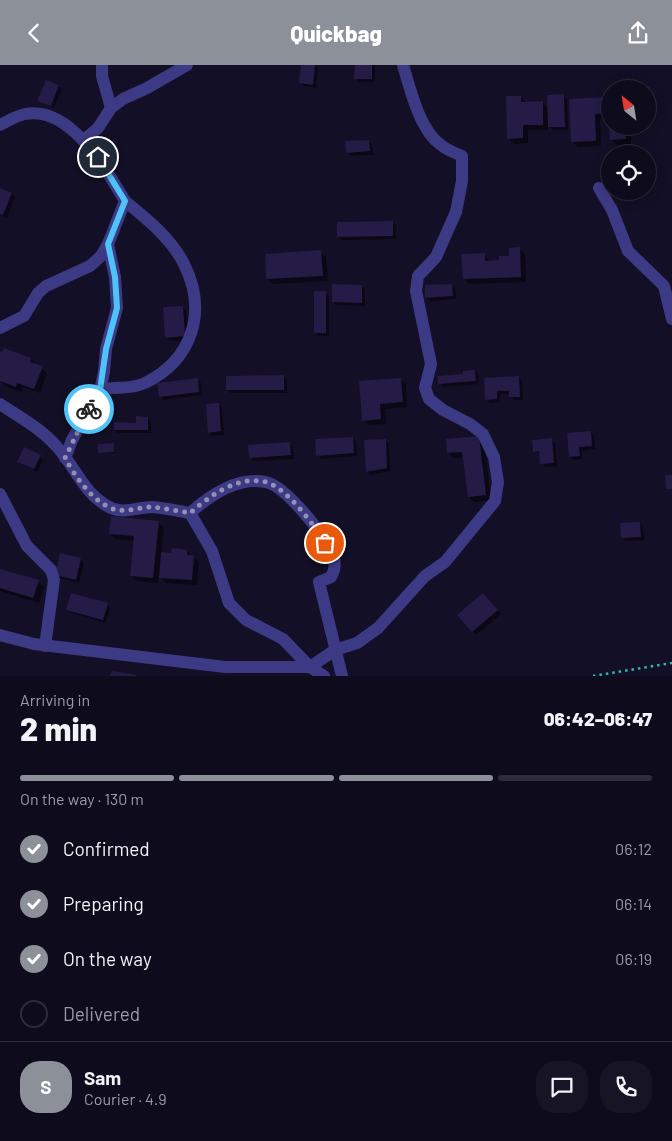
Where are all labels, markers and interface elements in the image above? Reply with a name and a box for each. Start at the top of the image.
icon: back [20,19,48,47]
icon: share [624,19,652,47]
text: Quickbag [290,20,382,46]
north arrow [601,80,656,135]
map controls [601,80,656,200]
pin [77,136,119,178]
icon: home [84,143,112,171]
button: locate [601,145,656,200]
courier [64,384,114,434]
icon: bike [75,395,103,423]
pin [304,522,346,564]
icon: bag [311,529,339,557]
text: Arriving in [20,690,90,709]
text: 06:42–06:47 [544,707,652,730]
text: 2 min [20,709,97,747]
text: On the way · 130 m [20,789,144,808]
icon: check [20,835,48,863]
text: Confirmed [63,837,150,860]
text: 06:12 [615,839,652,858]
icon: check [20,890,48,918]
text: Preparing [63,892,144,915]
text: 06:14 [615,894,652,913]
icon: check [20,945,48,973]
text: On the way [63,947,152,970]
text: 06:19 [615,949,652,968]
text: Delivered [63,1002,140,1025]
button: chat [536,1061,588,1113]
button: phone [600,1061,652,1113]
text: Sam [84,1066,121,1089]
text: S [40,1075,52,1098]
text: Courier · 4.9 [84,1089,167,1108]

